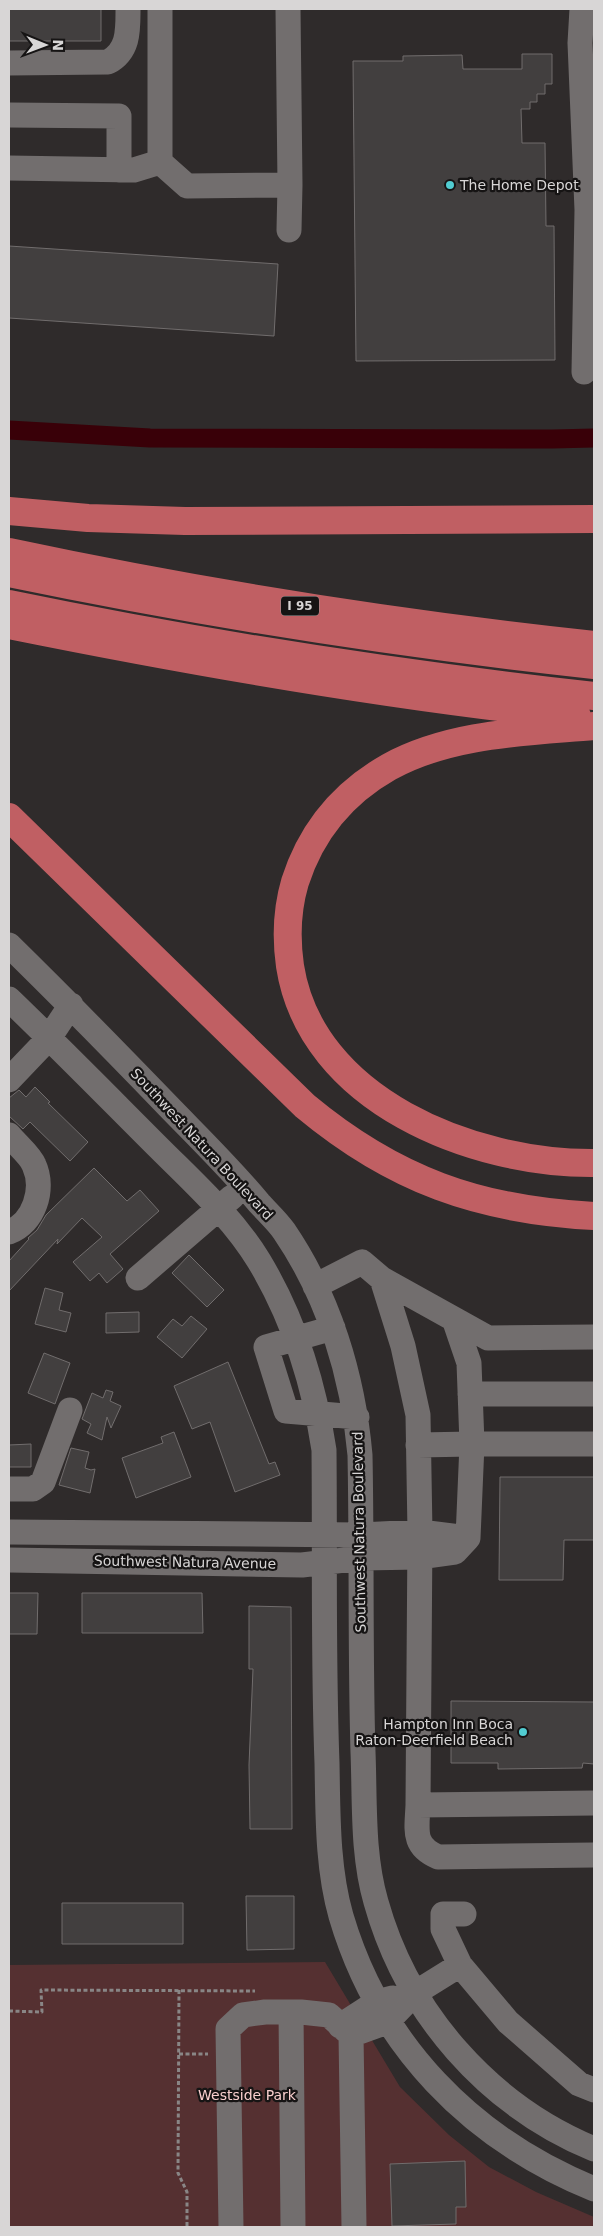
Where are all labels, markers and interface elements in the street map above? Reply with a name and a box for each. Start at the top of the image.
north arrow [20,20,70,70]
text: N [50,39,66,51]
place label: The Home Depot [459,177,579,193]
marker: The Home Depot [444,179,456,191]
road number: I 95 [281,596,319,616]
street label: Southwest Natura Boulevard [128,1065,276,1223]
street label: Southwest Natura Boulevard [349,1431,369,1633]
street label: Southwest Natura Avenue [94,1552,276,1572]
place label: Hampton Inn Boca Raton-Deerfield Beach [355,1716,513,1748]
marker: Hampton Inn Boca Raton-Deerfield Beach [517,1726,529,1738]
park label: Westside Park [198,2087,297,2103]

